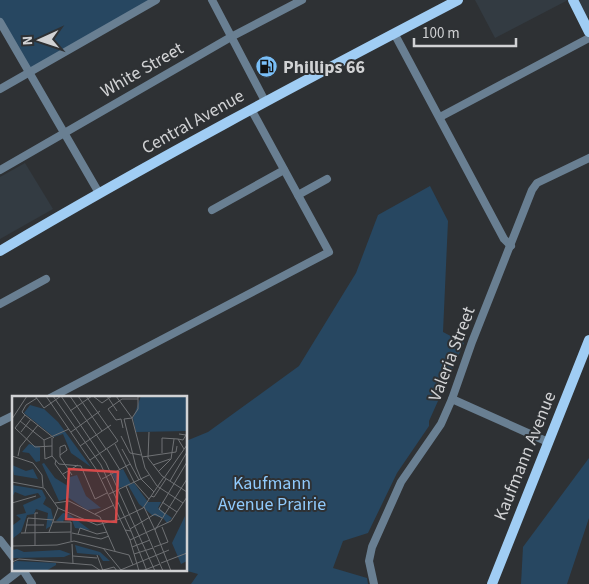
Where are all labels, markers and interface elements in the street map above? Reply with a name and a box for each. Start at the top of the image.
north arrow [15,15,65,65]
scale bar [414,15,516,47]
text: 100 m [422,23,460,44]
text: N [18,35,38,46]
street label: White Street [96,36,188,104]
fuel station icon: Phillips 66 [255,55,279,79]
place label: Phillips 66 [283,55,365,80]
street label: Central Avenue [137,83,249,160]
street label: Valeria Street [422,303,482,405]
street label: Kaufmann Avenue [488,388,562,524]
inset map [12,396,188,572]
park label: Kaufmann Avenue Prairie [218,471,326,517]

